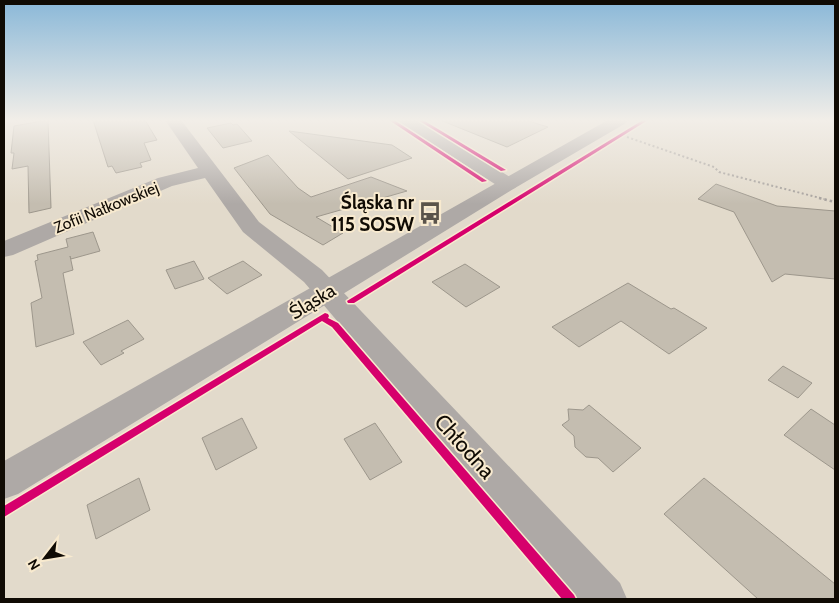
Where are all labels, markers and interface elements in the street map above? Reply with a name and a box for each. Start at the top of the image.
street label: Zofii Nałkowskiej [51,178,161,237]
place label: Śląska nr 115 SOSW [331,190,415,236]
bus stop icon: Śląska nr 115 SOSW [417,200,443,226]
street label: Śląska [284,278,340,324]
street label: Chłodna [429,408,501,485]
north arrow [20,533,70,583]
text: N [24,556,44,574]

